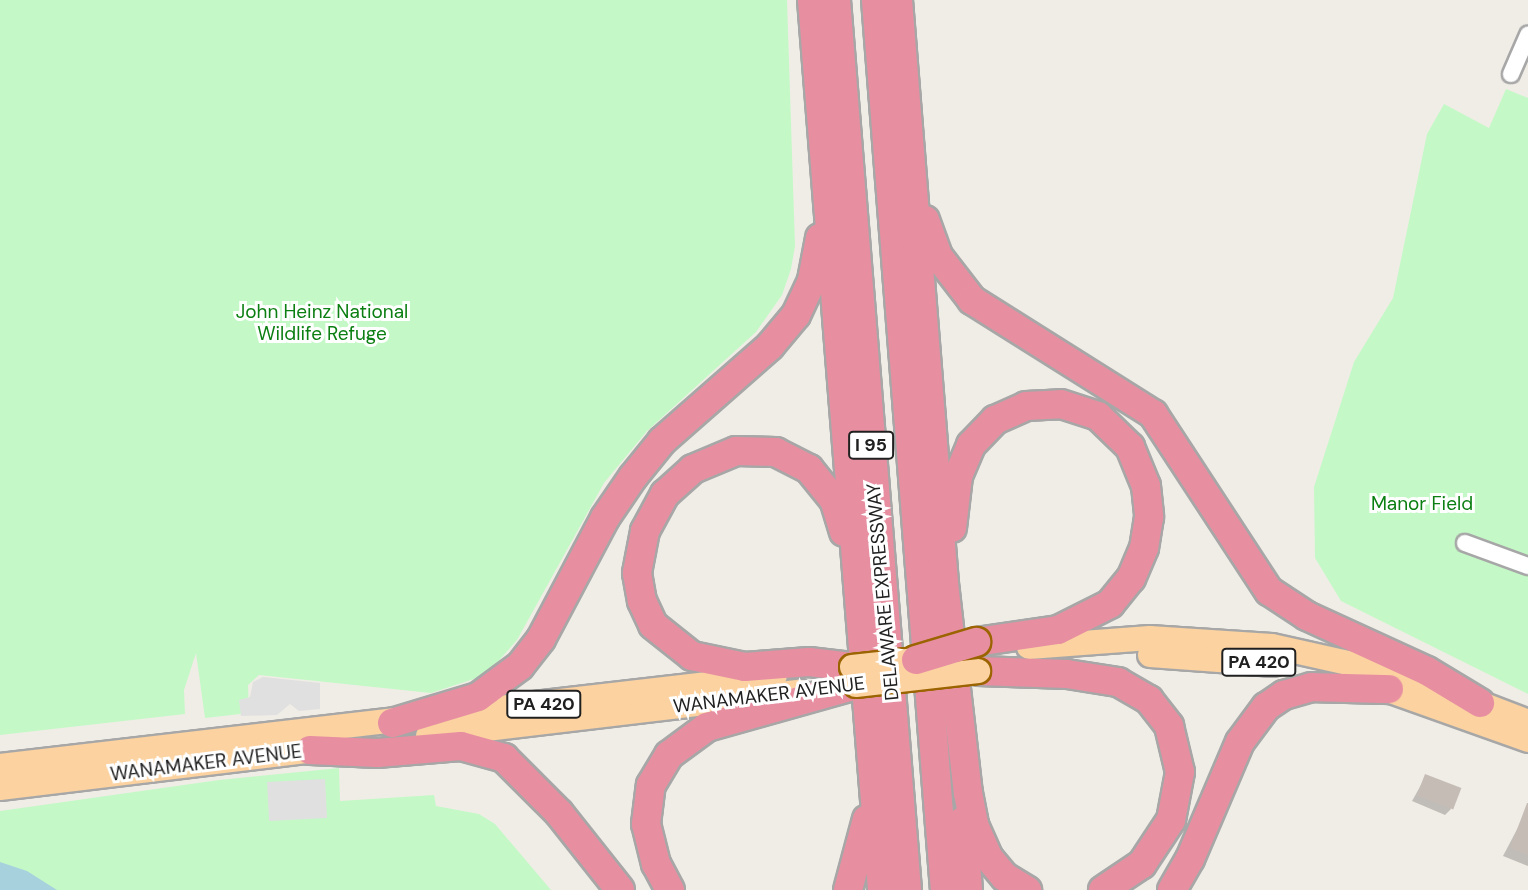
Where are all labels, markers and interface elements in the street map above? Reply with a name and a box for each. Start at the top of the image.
park label: John Heinz National Wildlife Refuge [236,301,408,345]
road number: I 95 [846,430,896,460]
street label: DELAWARE EXPRESSWAY [862,482,904,702]
park label: Manor Field [1371,493,1473,515]
road number: PA 420 [1220,648,1298,676]
street label: WANAMAKER AVENUE [672,672,866,718]
road number: PA 420 [505,690,582,718]
street label: WANAMAKER AVENUE [109,740,303,786]

